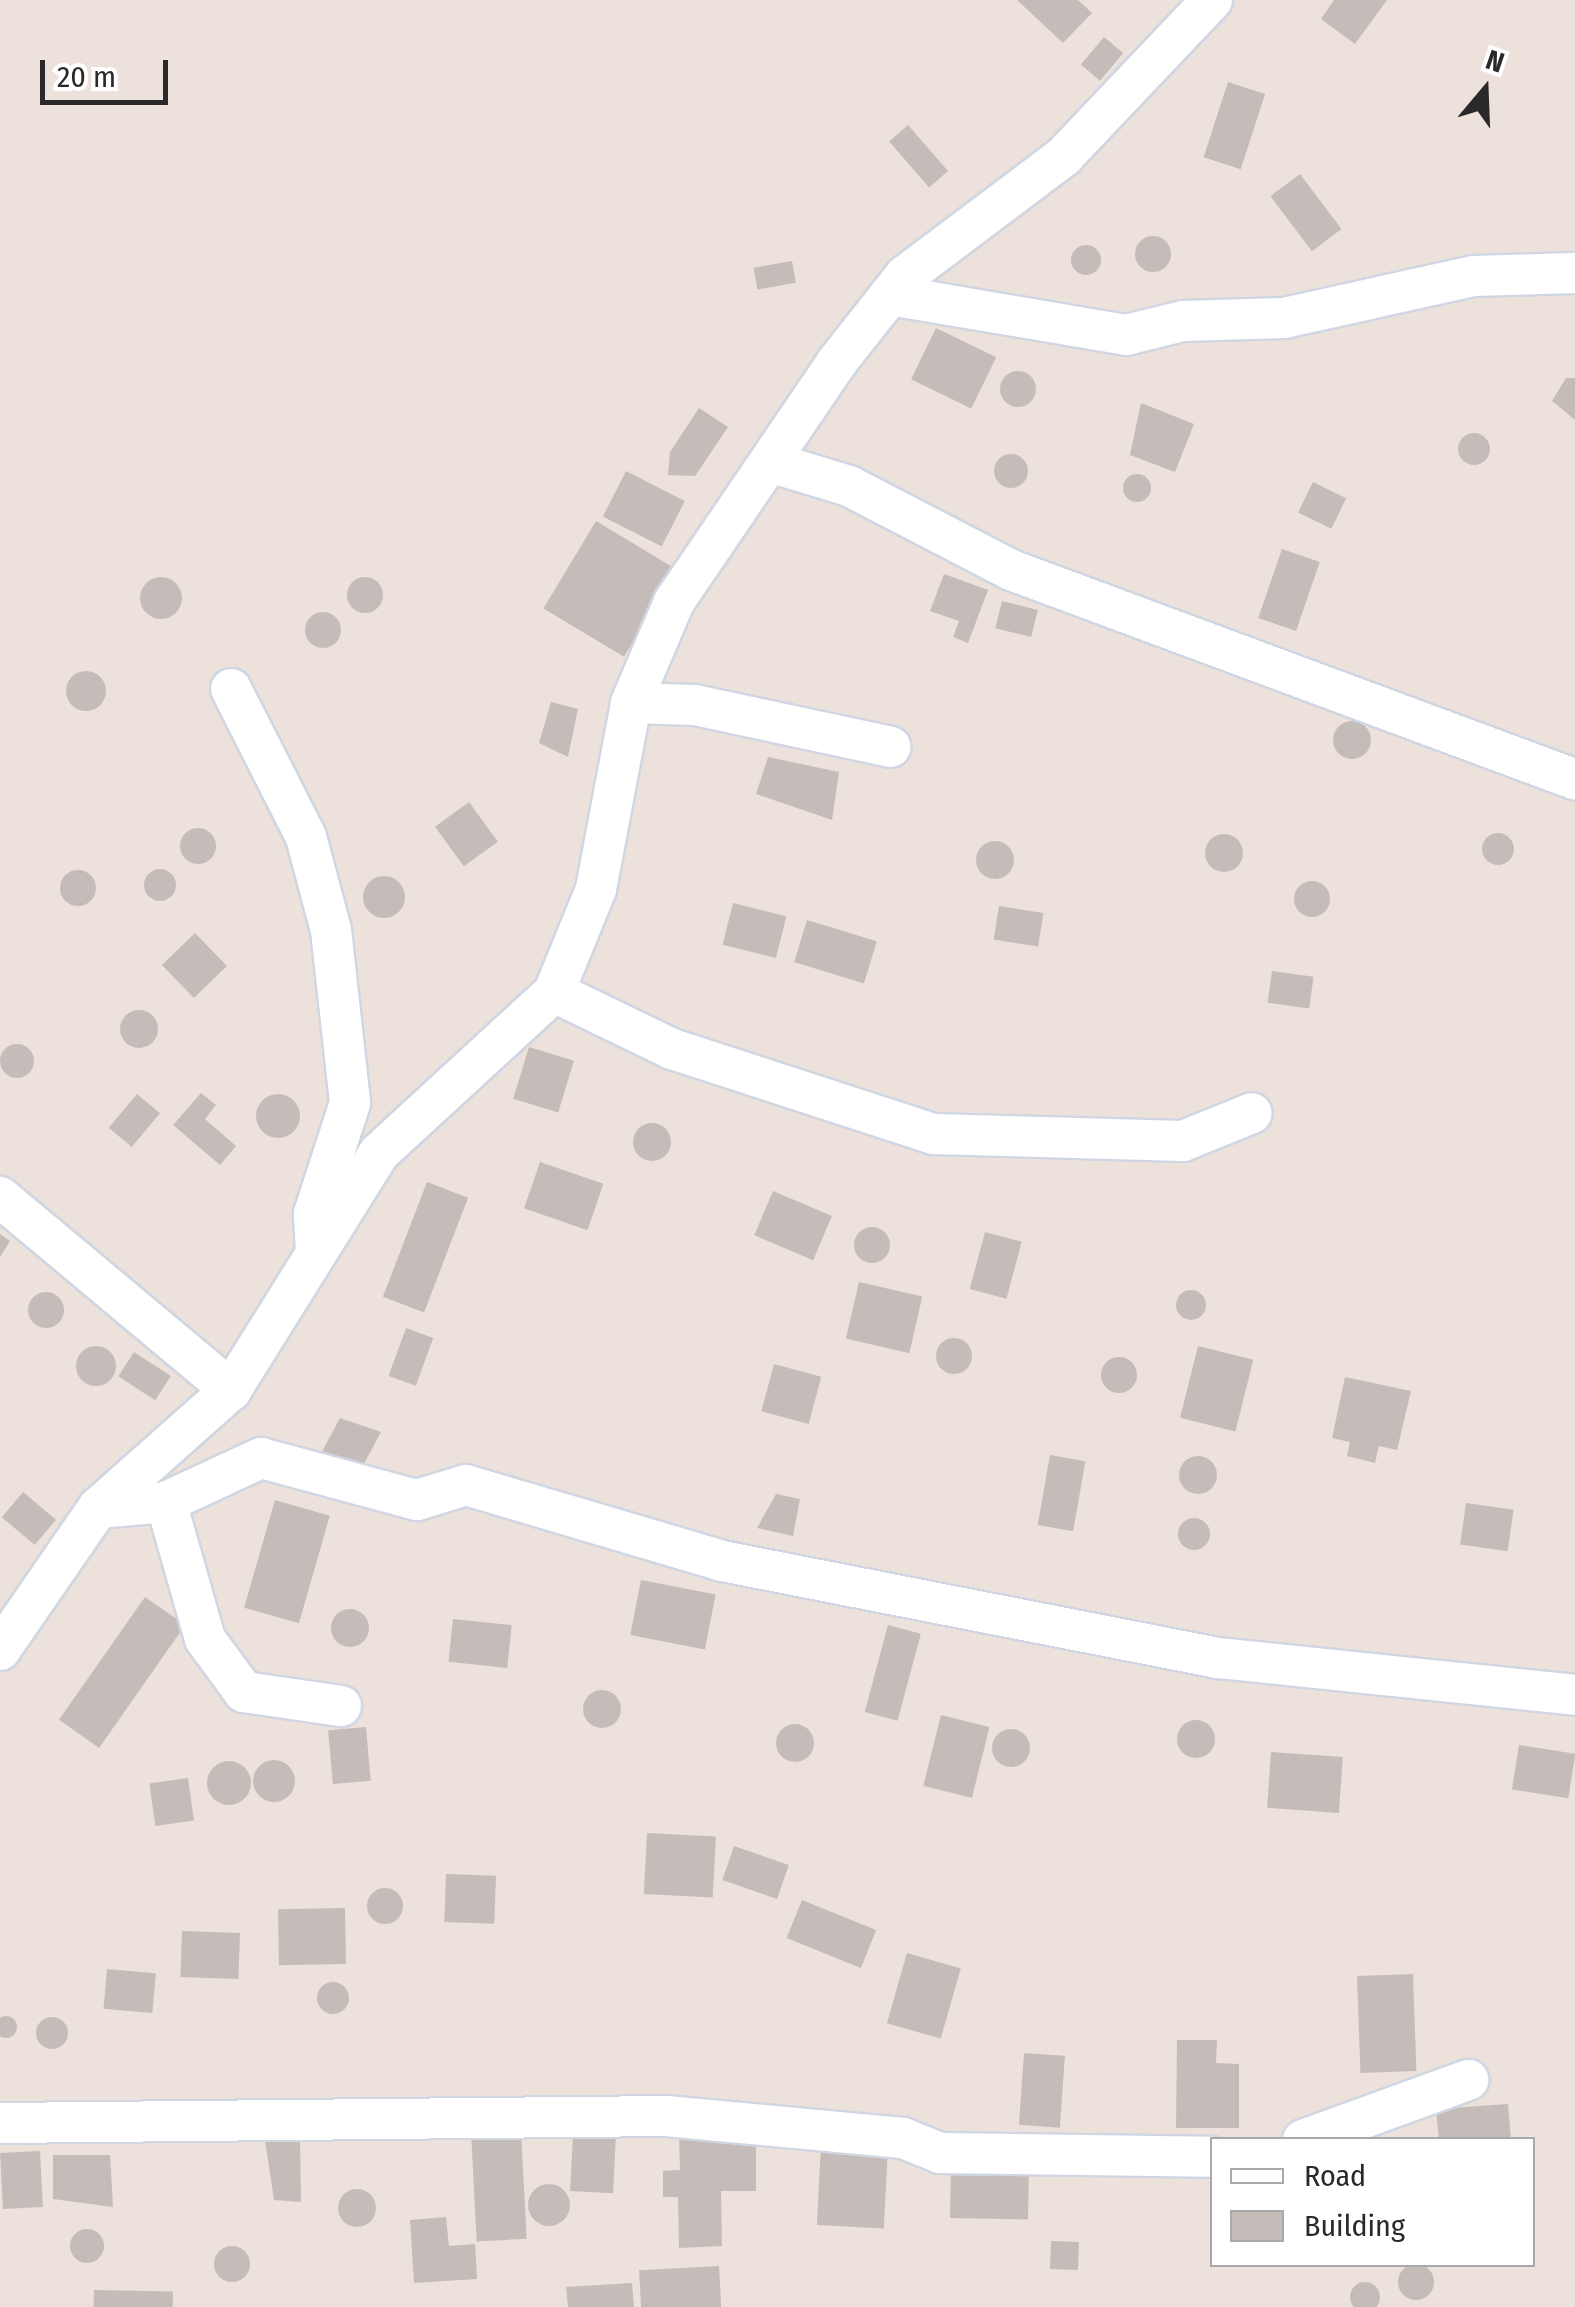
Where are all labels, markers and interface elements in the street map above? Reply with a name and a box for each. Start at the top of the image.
scale bar [45,40,172,102]
north arrow [1435,40,1535,140]
text: N [1482,43,1508,79]
text: 20 m [57,59,116,95]
legend [1210,2137,1535,2267]
text: Road [1304,2158,1366,2194]
text: Building [1304,2208,1405,2244]

